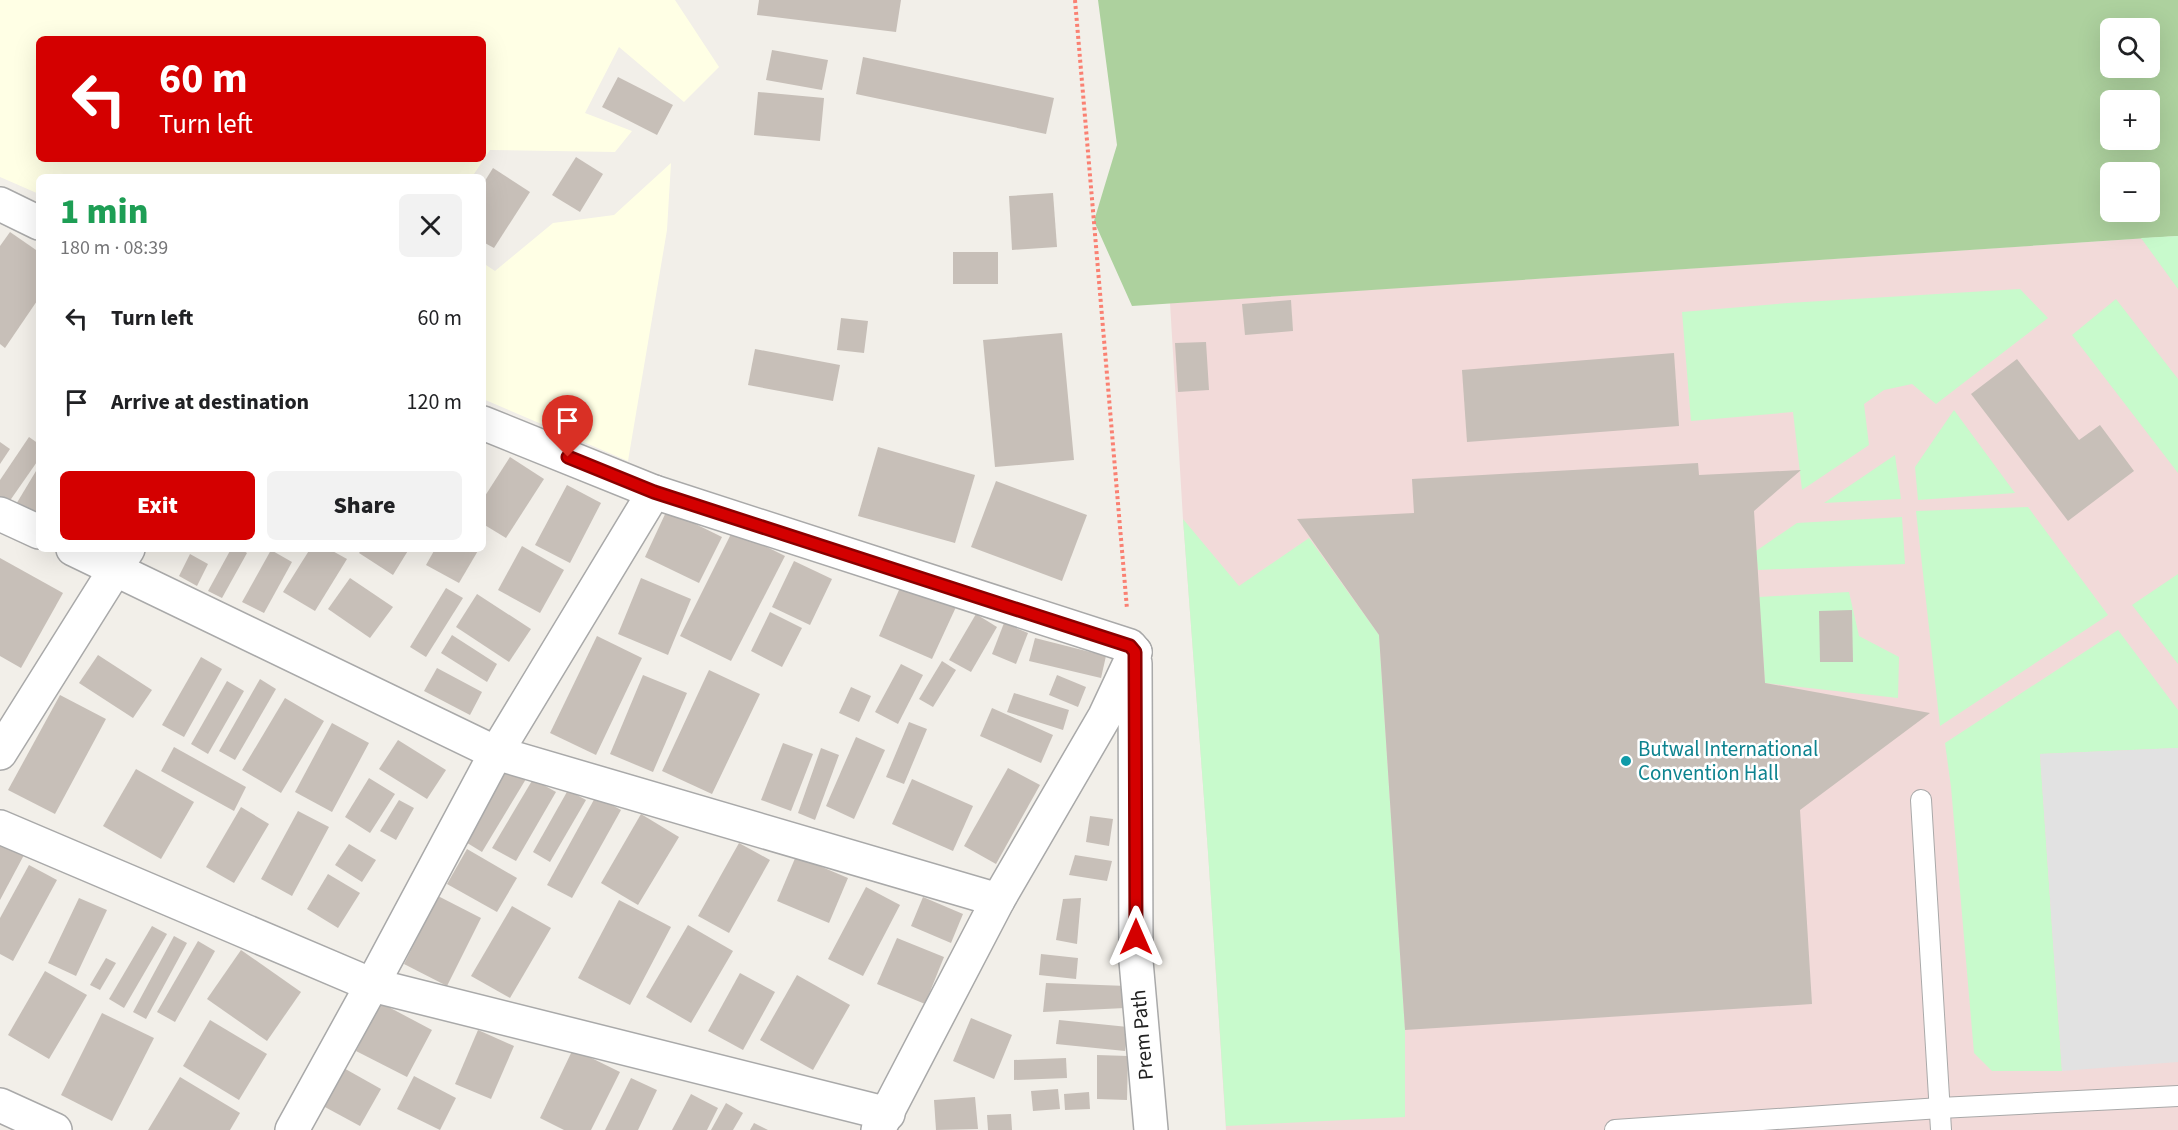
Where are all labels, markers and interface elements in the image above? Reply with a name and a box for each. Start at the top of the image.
map controls [2100,18,2160,222]
button: search [2100,18,2160,78]
text: 60 m [159,49,248,109]
icon: left [60,60,138,138]
button: + [2100,90,2160,150]
text: Turn left [159,105,253,144]
button: − [2100,162,2160,222]
text: 1 min [60,186,148,237]
button: close [399,194,462,257]
text: 180 m · 08:39 [60,234,168,262]
icon: left [60,302,93,335]
text: Turn left [111,302,193,334]
text: 60 m [417,302,462,334]
icon: arrive [60,386,93,419]
text: Arrive at destination [111,386,309,418]
text: 120 m [407,386,462,418]
pin [542,395,593,457]
icon: arrive [551,404,584,437]
button: Exit [60,471,255,540]
button: Share [267,471,462,540]
place label: Butwal International Convention Hall [1638,734,1818,788]
marker: Butwal International Convention Hall [1619,754,1633,768]
position arrow [1104,905,1168,969]
street label: Prem Path [1123,988,1161,1082]

